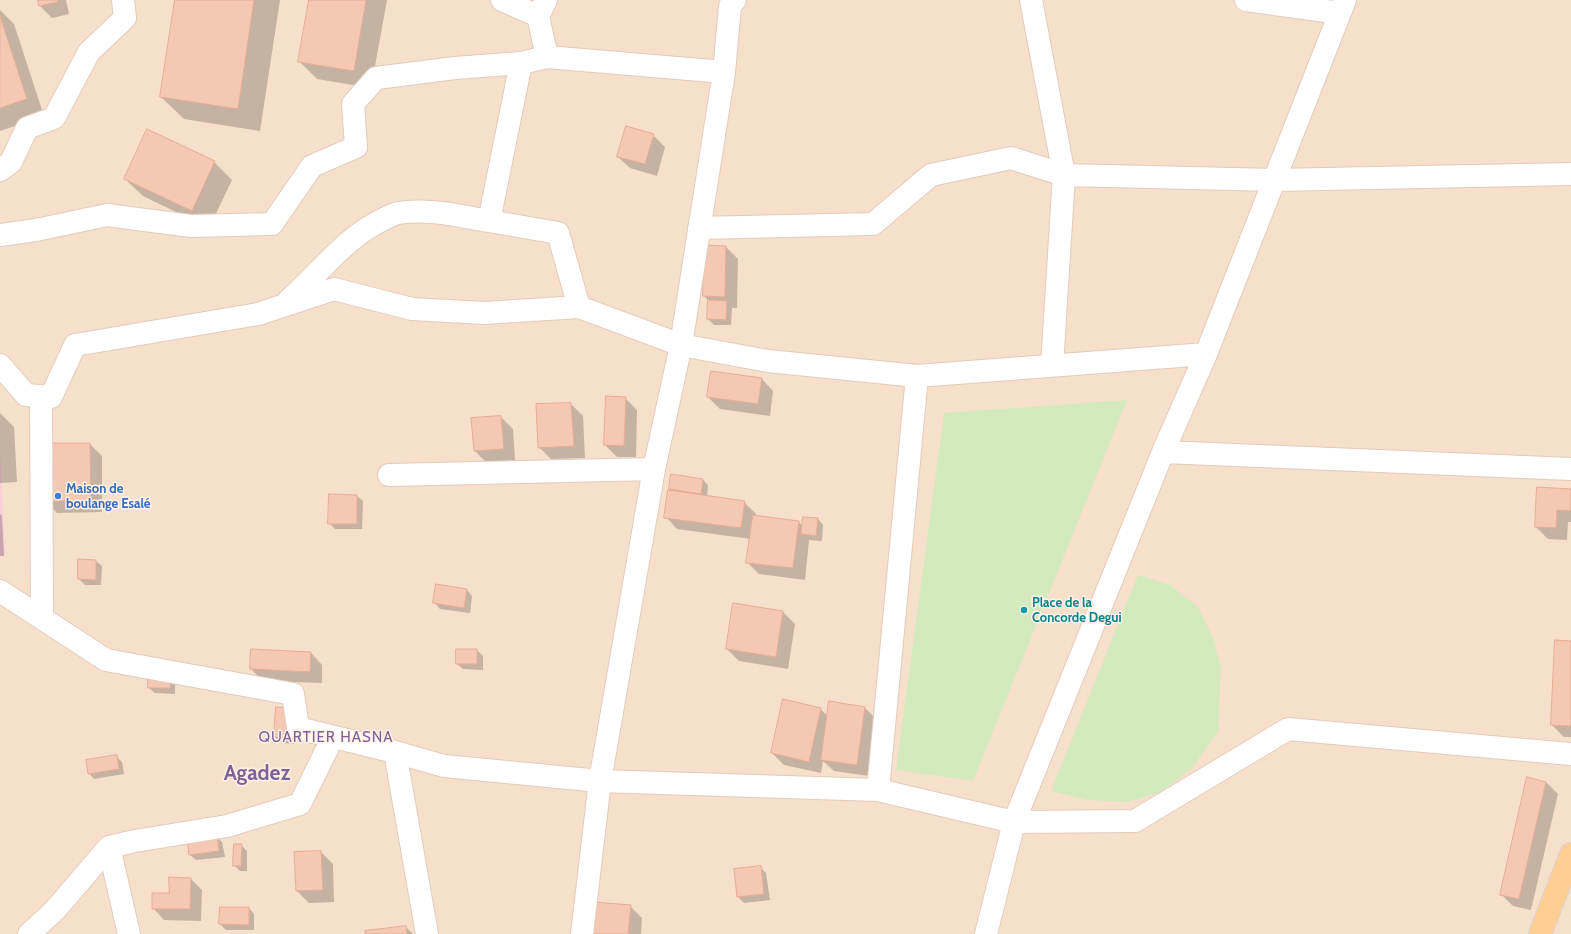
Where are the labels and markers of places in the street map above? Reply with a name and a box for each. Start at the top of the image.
place label: Maison de boulange Esalé [66,481,151,512]
marker: Maison de boulange Esalé [53,491,63,501]
place label: Place de la Concorde Degui [1032,595,1122,626]
marker: Place de la Concorde Degui [1019,605,1029,615]

